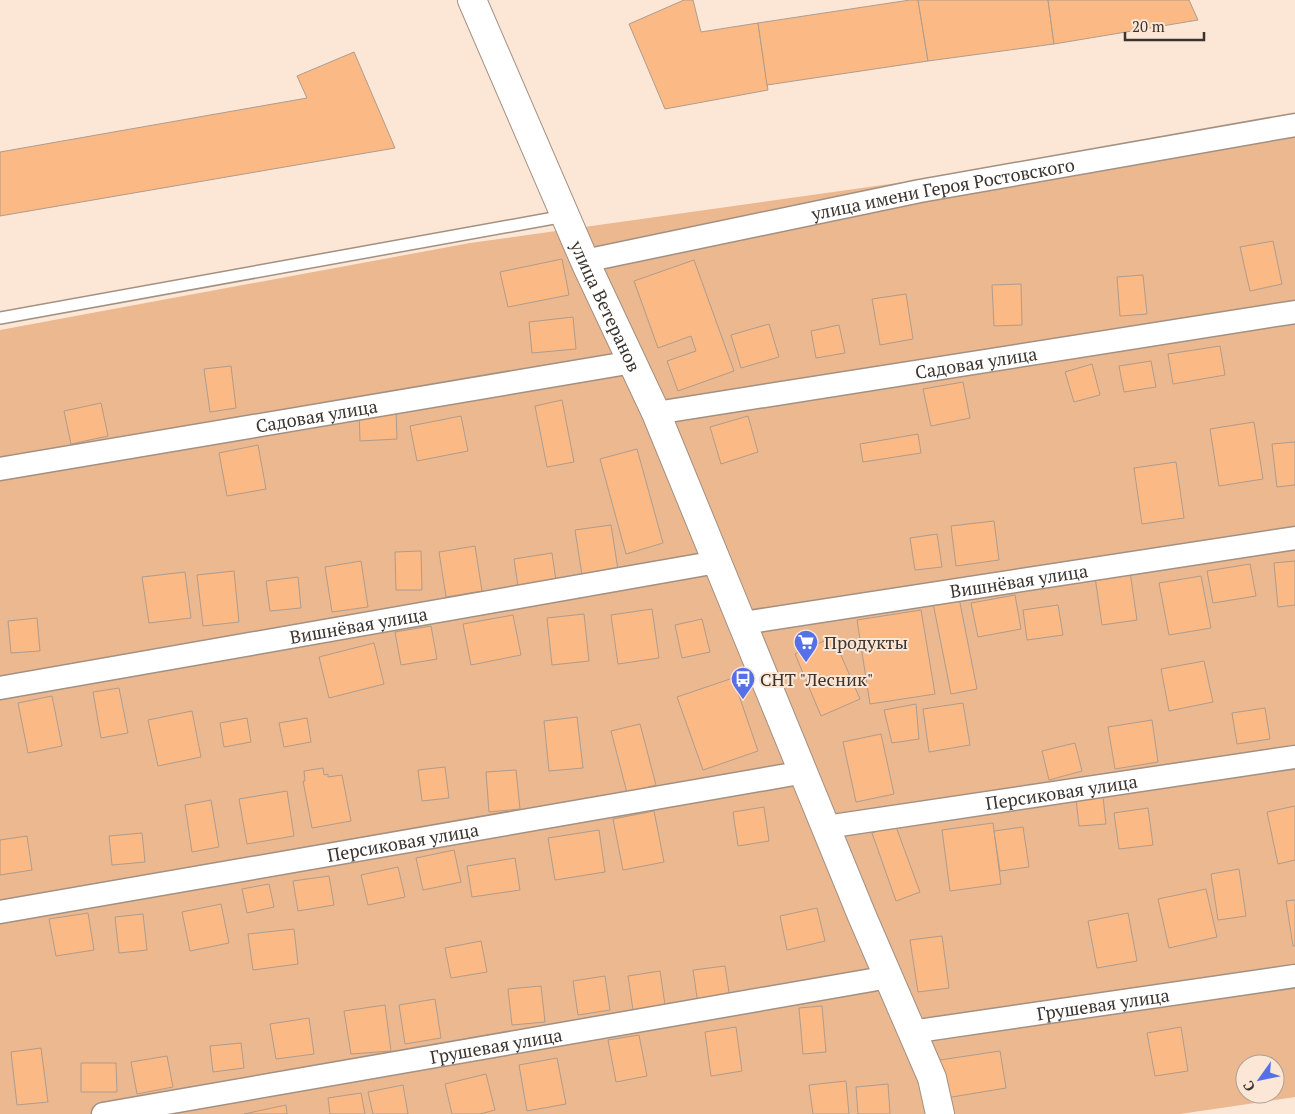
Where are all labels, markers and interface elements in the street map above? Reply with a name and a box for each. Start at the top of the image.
scale bar [1125,10,1204,42]
text: 20 m [1132,16,1165,36]
street label: улица имени Героя Ростовского [808,152,1076,226]
street label: улица Ветеранов [565,236,647,375]
street label: Садовая улица [913,341,1039,384]
street label: Садовая улица [254,393,379,438]
street label: Вишнёвая улица [948,558,1089,603]
street label: Вишнёвая улица [288,601,429,649]
supermarket icon: Продукты [793,629,819,663]
place label: Продукты [824,630,908,654]
bus stop icon: СНТ "Лесник" [730,666,756,700]
place label: СНТ "Лесник" [760,667,874,691]
street label: Персиковая улица [984,769,1139,815]
street label: Персиковая улица [325,817,481,867]
street label: Грушевая улица [1035,982,1171,1026]
street label: Грушевая улица [428,1022,564,1069]
north arrow [1235,1054,1285,1104]
text: С [1238,1077,1259,1095]

